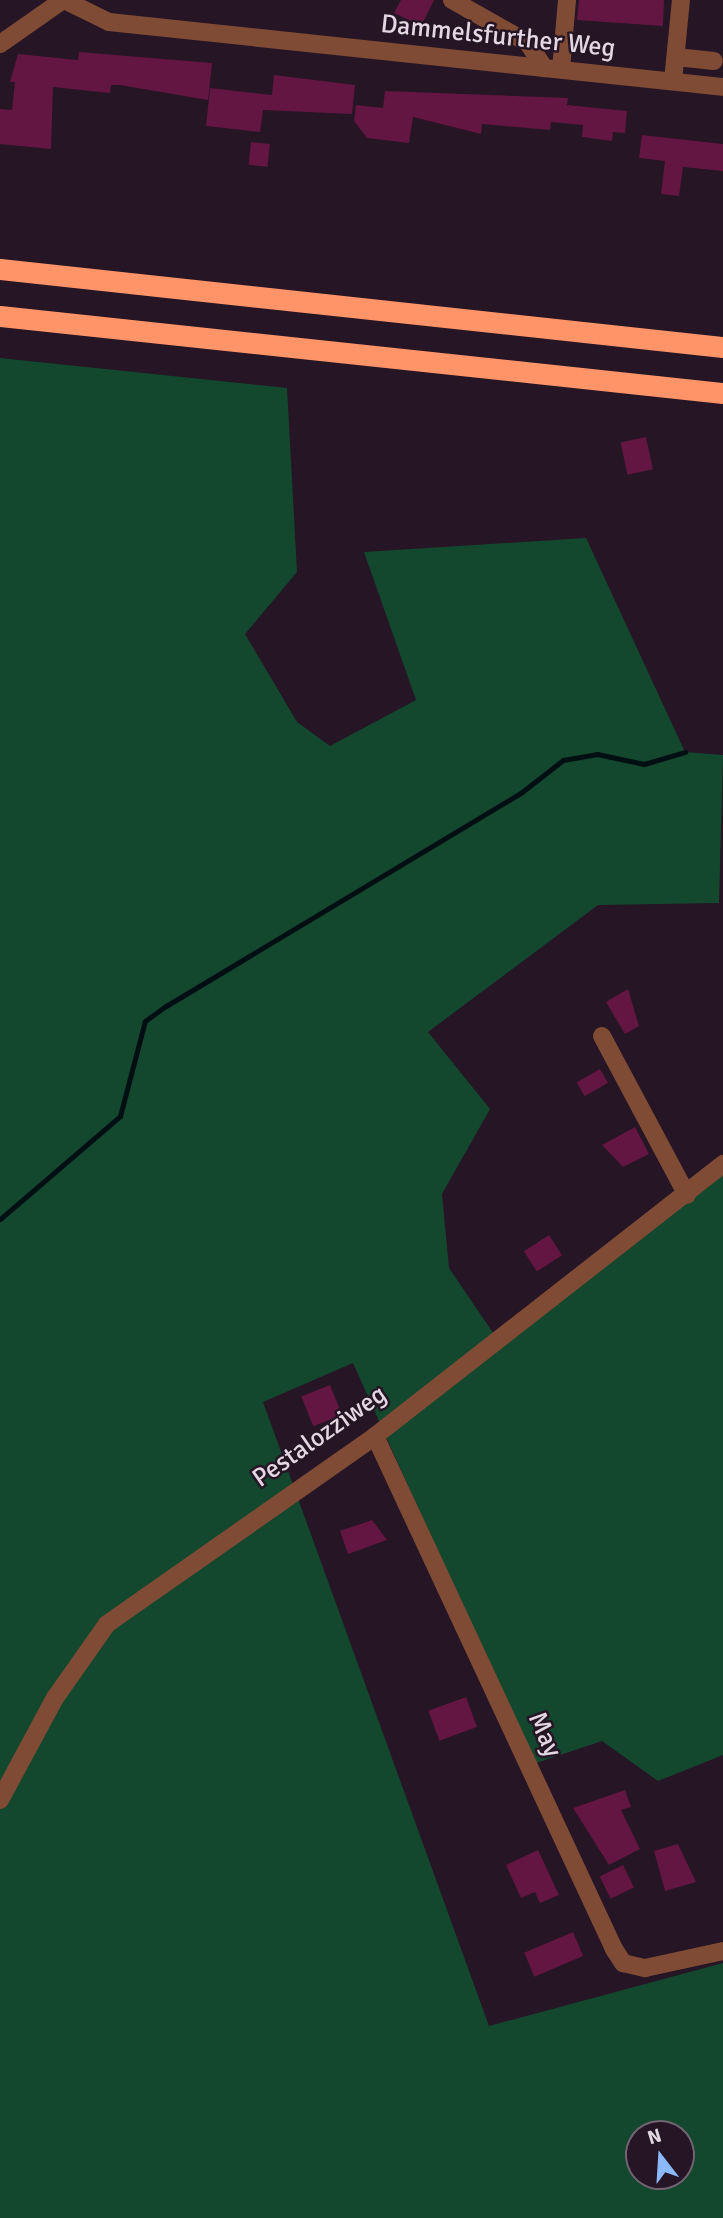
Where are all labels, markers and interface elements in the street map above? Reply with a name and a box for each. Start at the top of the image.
street label: Dammelsfurther Weg [379,9,617,65]
street label: Pestalozziweg [247,1379,393,1495]
street label: May [520,1708,568,1762]
north arrow [625,2120,695,2190]
text: N [645,2123,664,2150]

